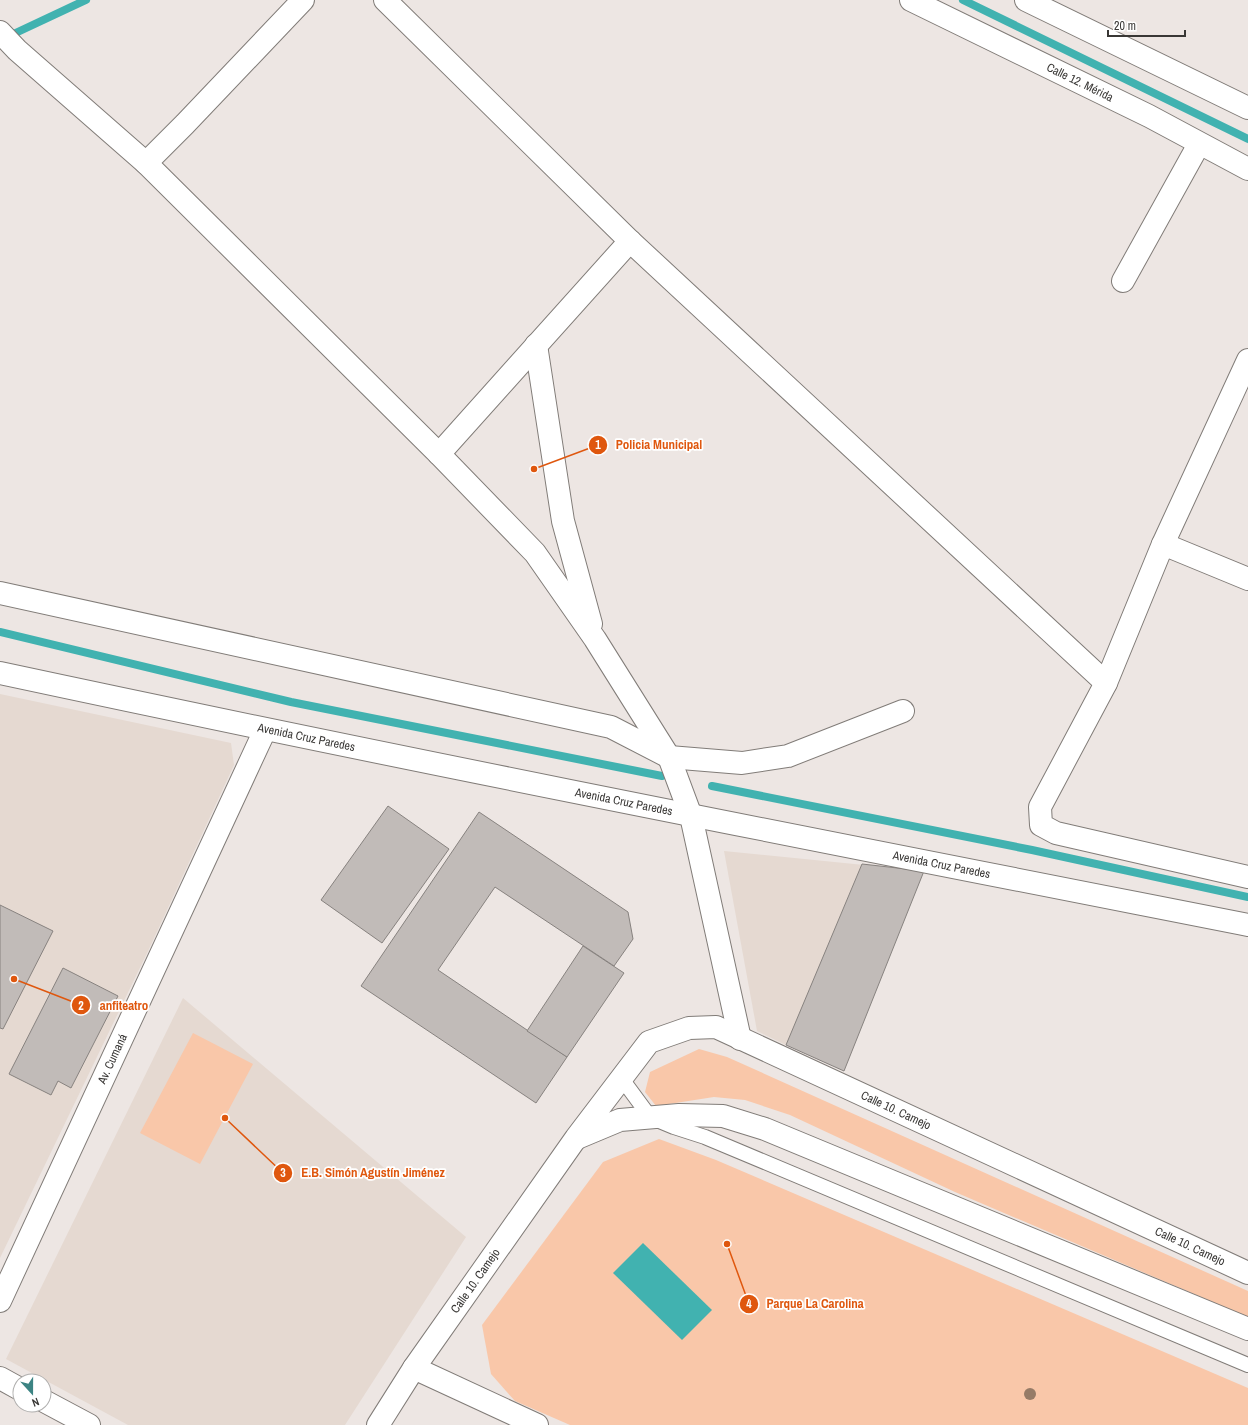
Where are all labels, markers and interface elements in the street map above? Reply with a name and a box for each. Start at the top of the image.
scale bar [1108,12,1185,38]
text: 20 m [1114,18,1136,34]
street label: Calle 12. Mérida [1044,59,1116,106]
callout: Policia Municipal [588,432,710,457]
text: Policia Municipal [616,436,702,453]
text: 1 [595,437,601,453]
street label: Avenida Cruz Paredes [255,719,357,755]
street label: Avenida Cruz Paredes [573,784,674,819]
street label: Avenida Cruz Paredes [890,847,992,882]
callout: anfiteatro [71,993,156,1018]
text: anfiteatro [100,997,148,1014]
text: 2 [78,998,84,1014]
street label: Av. Cumaná [93,1031,131,1087]
street label: Calle 10. Camejo [858,1087,934,1133]
callout: E.B. Simón Agustín Jiménez [273,1160,453,1185]
text: E.B. Simón Agustín Jiménez [301,1164,445,1181]
text: 3 [280,1165,286,1181]
street label: Calle 10. Camejo [1152,1223,1228,1269]
street label: Calle 10. Camejo [447,1245,504,1316]
callout: Parque La Carolina [739,1291,872,1316]
text: Parque La Carolina [766,1295,864,1312]
text: 4 [746,1296,752,1312]
north arrow [12,1373,52,1413]
text: N [30,1395,41,1410]

